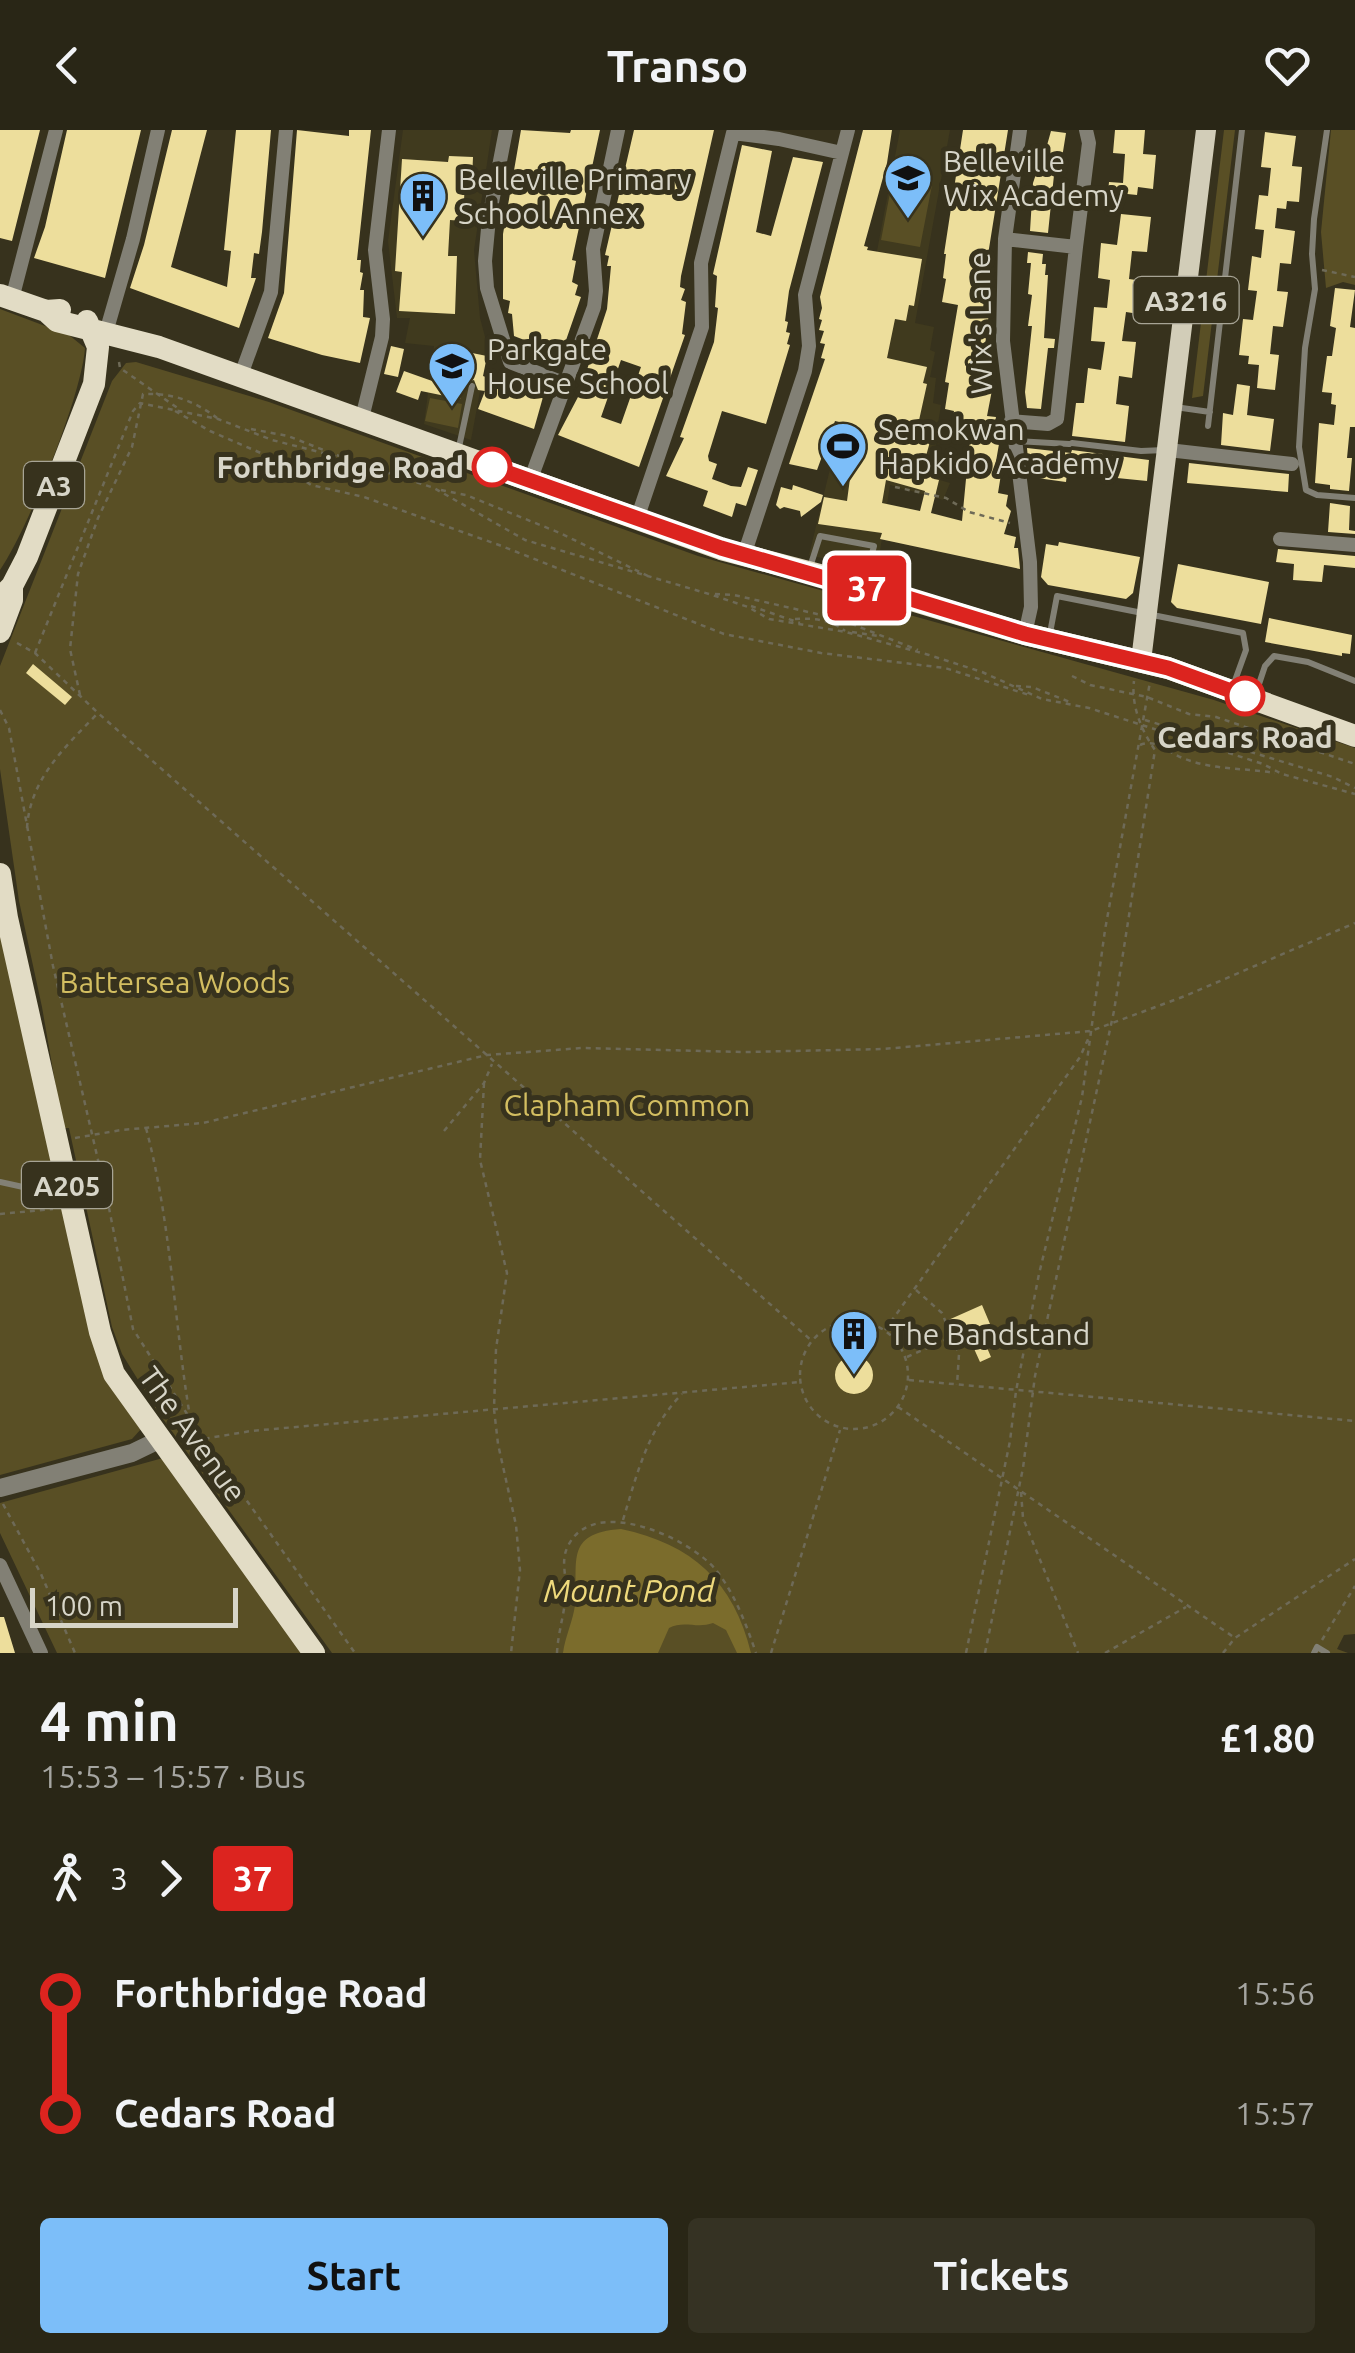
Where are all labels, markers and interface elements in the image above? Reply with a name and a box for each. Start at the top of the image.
icon: back [40,38,95,93]
icon: heart [1260,38,1315,93]
text: Transo [607,40,748,91]
place label: Belleville Wix Academy [943,144,1124,212]
school or university icon: Belleville Wix Academy [882,152,934,220]
place label: Belleville Primary School Annex [458,162,691,230]
building icon: Belleville Primary School Annex [397,170,449,238]
street label: Wix's Lane [962,252,998,394]
road number: A3216 [1134,277,1238,323]
place label: Parkgate House School [487,332,669,400]
school or university icon: Parkgate House School [426,340,478,408]
place label: Semokwan Hapkido Academy [878,412,1120,480]
sports icon: Semokwan Hapkido Academy [817,420,869,488]
marker: Forthbridge Road [473,448,511,486]
place label: Forthbridge Road [216,450,464,484]
road number: A3 [24,462,84,508]
line badge: 37 [822,556,912,620]
text: 37 [847,568,887,608]
marker: Cedars Road [1226,677,1264,715]
place label: Cedars Road [1157,720,1333,754]
park label: Battersea Woods [60,965,290,999]
park label: Clapham Common [504,1088,750,1122]
road number: A205 [22,1162,112,1208]
building icon: The Bandstand [828,1308,880,1376]
place label: The Bandstand [889,1317,1090,1351]
street label: The Avenue [133,1360,253,1508]
water label: Mount Pond [543,1572,716,1608]
scale bar [30,1583,238,1628]
text: 100 m [45,1590,123,1621]
text: 4 min [40,1690,179,1751]
text: £1.80 [1220,1717,1315,1759]
text: 15:53 – 15:57 · Bus [40,1758,306,1794]
icon: walk [40,1851,95,1906]
icon: forward [143,1851,198,1906]
text: 37 [233,1858,273,1898]
text: 3 [110,1860,128,1896]
text: Forthbridge Road [114,1972,428,2014]
text: 15:56 [1235,1975,1315,2011]
text: Cedars Road [114,2092,336,2134]
text: 15:57 [1235,2095,1315,2131]
button: Start [40,2218,668,2333]
button: Tickets [688,2218,1315,2333]

